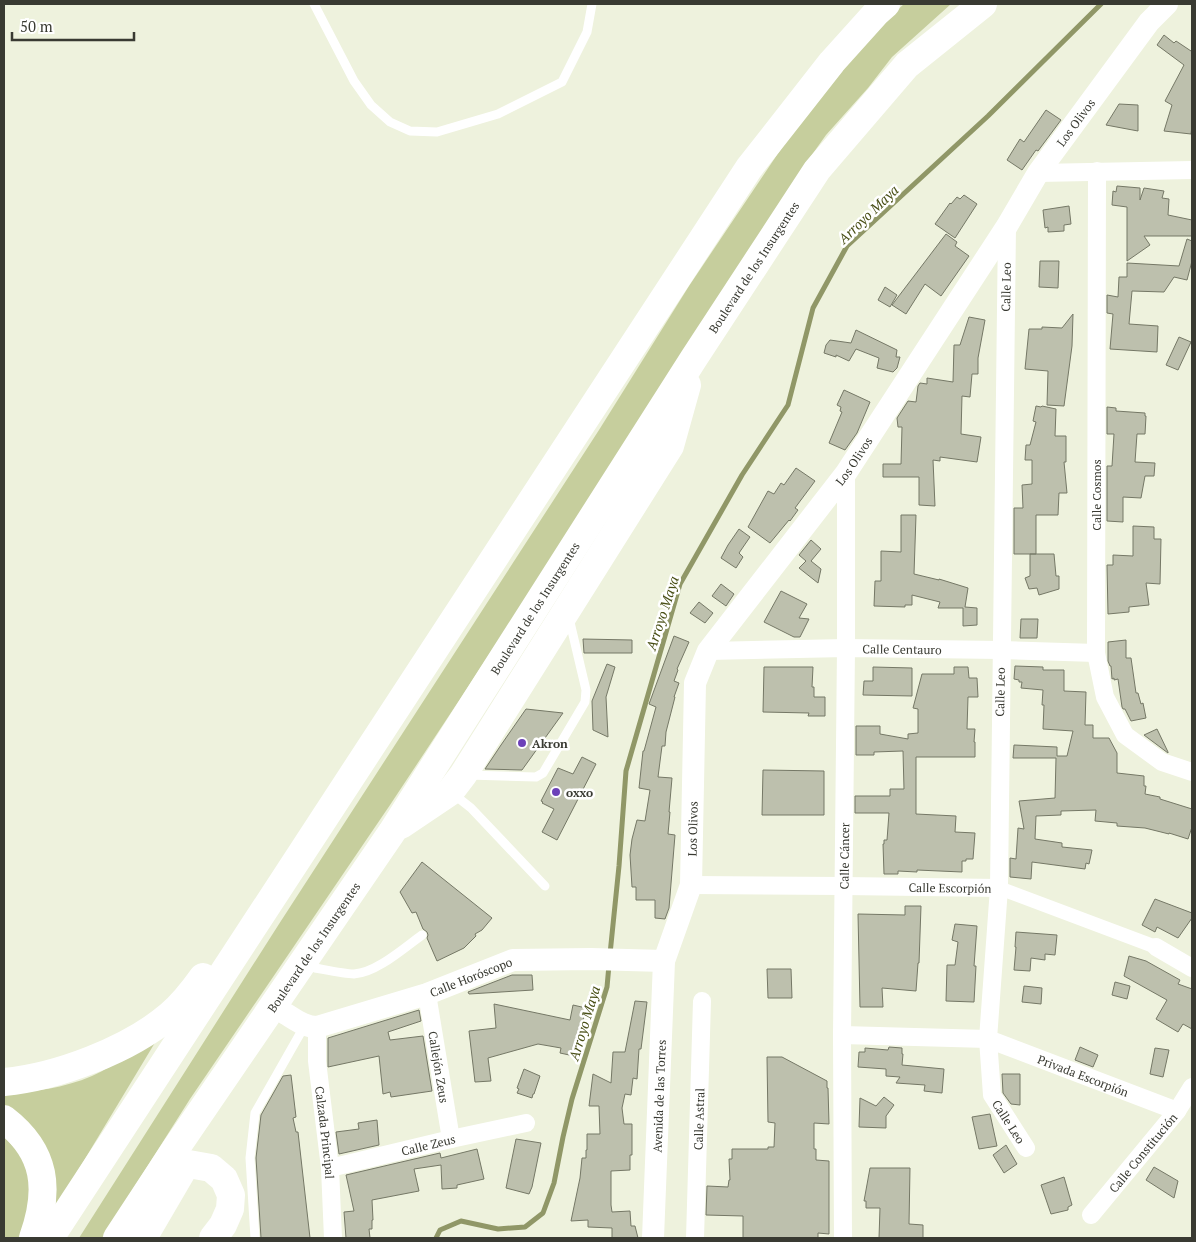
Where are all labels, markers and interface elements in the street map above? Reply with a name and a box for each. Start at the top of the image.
scale bar [12,10,135,42]
text: 50 m [20,16,53,36]
street label: Los Olivos [1053,95,1098,149]
water label: Arroyo Maya [833,180,902,248]
street label: Boulevard de los Insurgentes [705,199,802,336]
street label: Calle Leo [998,262,1014,312]
street label: Los Olivos [832,434,875,488]
street label: Calle Cosmos [1089,459,1104,531]
street label: Boulevard de los Insurgentes [487,539,582,677]
water label: Arroyo Maya [641,573,683,654]
street label: Calle Centauro [862,641,942,657]
street label: Calle Leo [992,667,1008,717]
place label: Akron [532,736,568,751]
marker: Akron [516,737,528,749]
place label: oxxo [566,785,593,800]
marker: oxxo [550,786,562,798]
street label: Los Olivos [684,801,700,857]
street label: Calle Cáncer [836,822,852,890]
street label: Boulevard de los Insurgentes [264,879,363,1015]
street label: Calle Escorpión [908,879,992,895]
street label: Calle Horóscopo [427,954,514,1000]
water label: Arroyo Maya [563,983,604,1064]
street label: Callejón Zeus [426,1030,452,1104]
street label: Avenida de las Torres [649,1039,668,1153]
street label: Privada Escorpión [1036,1051,1131,1099]
street label: Calzada Principal [313,1085,338,1180]
street label: Calle Astral [690,1087,707,1150]
street label: Calle Leo [989,1097,1029,1147]
street label: Calle Constitución [1105,1110,1180,1195]
street label: Calle Zeus [400,1131,457,1158]

